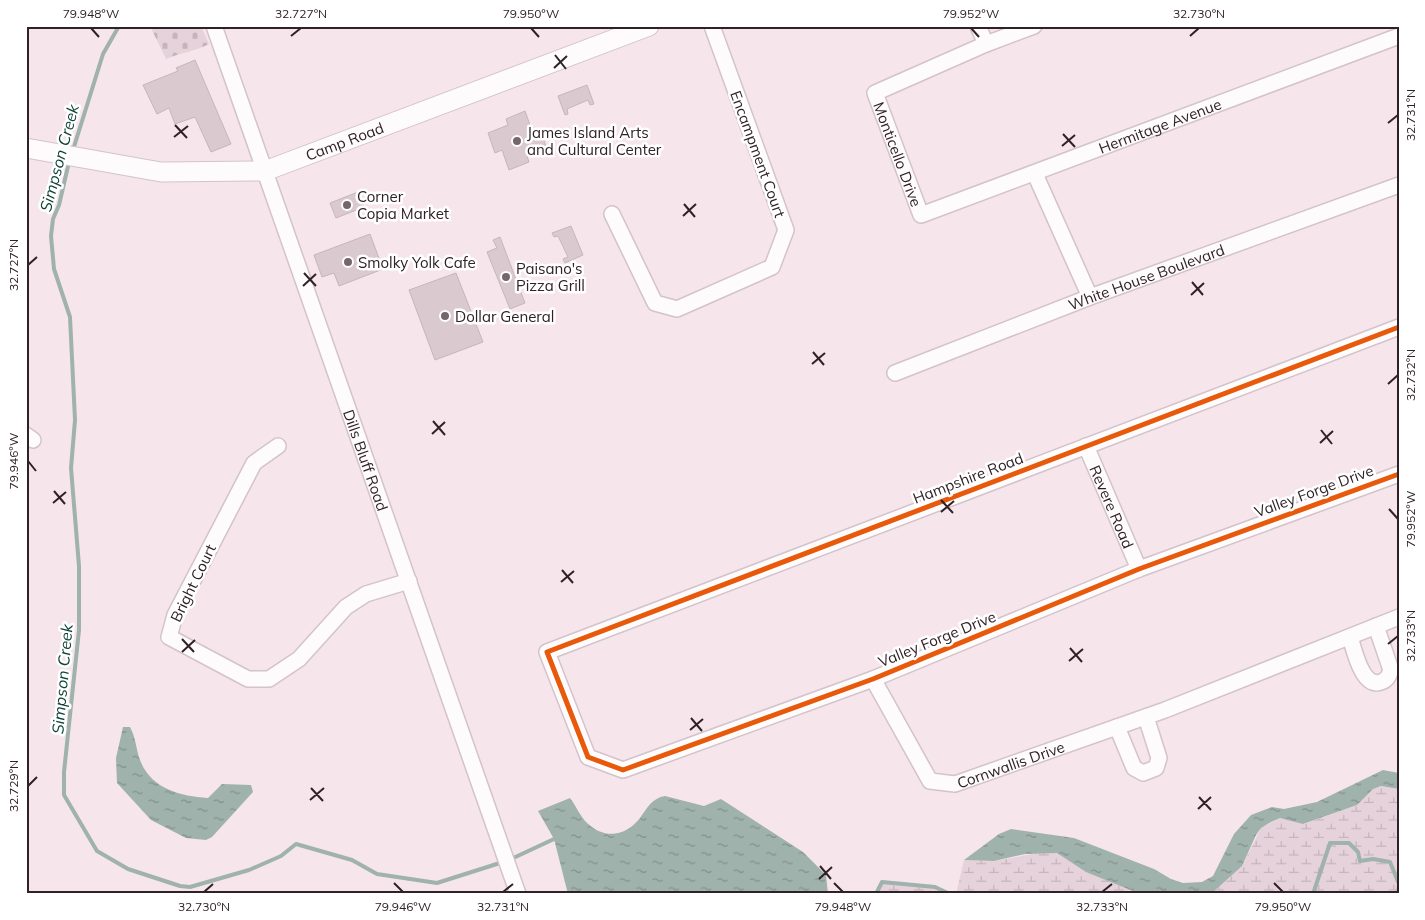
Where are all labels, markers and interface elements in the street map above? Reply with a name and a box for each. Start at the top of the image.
text: 79.948°W [63,6,119,21]
text: 32.727°N [275,6,327,21]
text: 79.950°W [503,6,559,21]
text: 79.952°W [943,6,999,21]
text: 32.730°N [1173,6,1225,21]
street label: Encampment Court [726,88,790,220]
text: 32.731°N [1403,89,1418,141]
street label: Hermitage Avenue [1096,94,1224,157]
street label: Monticello Drive [870,99,926,209]
water label: Simpson Creek [35,101,83,214]
street label: Camp Road [303,118,386,164]
place label: James Island Arts and Cultural Center [527,123,662,159]
marker: James Island Arts and Cultural Center [511,135,523,147]
place label: Corner Copia Market [357,187,449,223]
marker: Corner Copia Market [341,199,353,211]
text: 32.727°N [6,239,21,291]
street label: White House Boulevard [1065,240,1227,314]
place label: Smolky Yolk Cafe [358,253,476,272]
marker: Smolky Yolk Cafe [342,256,354,268]
place label: Paisano's Pizza Grill [516,259,585,295]
marker: Paisano's Pizza Grill [500,271,512,283]
place label: Dollar General [455,307,554,326]
marker: Dollar General [439,310,451,322]
text: 32.732°N [1403,349,1418,401]
street label: Dills Bluff Road [339,407,393,514]
text: 79.946°W [6,433,21,489]
street label: Hampshire Road [910,448,1026,508]
street label: Valley Forge Drive [1252,461,1376,521]
street label: Revere Road [1086,462,1138,551]
text: 79.952°W [1403,491,1418,547]
street label: Bright Court [166,541,220,625]
street label: Valley Forge Drive [875,607,999,671]
text: 32.733°N [1403,610,1418,662]
water label: Simpson Creek [47,622,77,735]
street label: Cornwallis Drive [954,737,1067,792]
text: 32.729°N [6,760,21,812]
text: 32.730°N [178,899,230,914]
text: 79.946°W [375,899,431,914]
text: 32.731°N [477,899,529,914]
text: 79.948°W [815,899,871,914]
text: 32.733°N [1076,899,1128,914]
text: 79.950°W [1255,899,1311,914]

